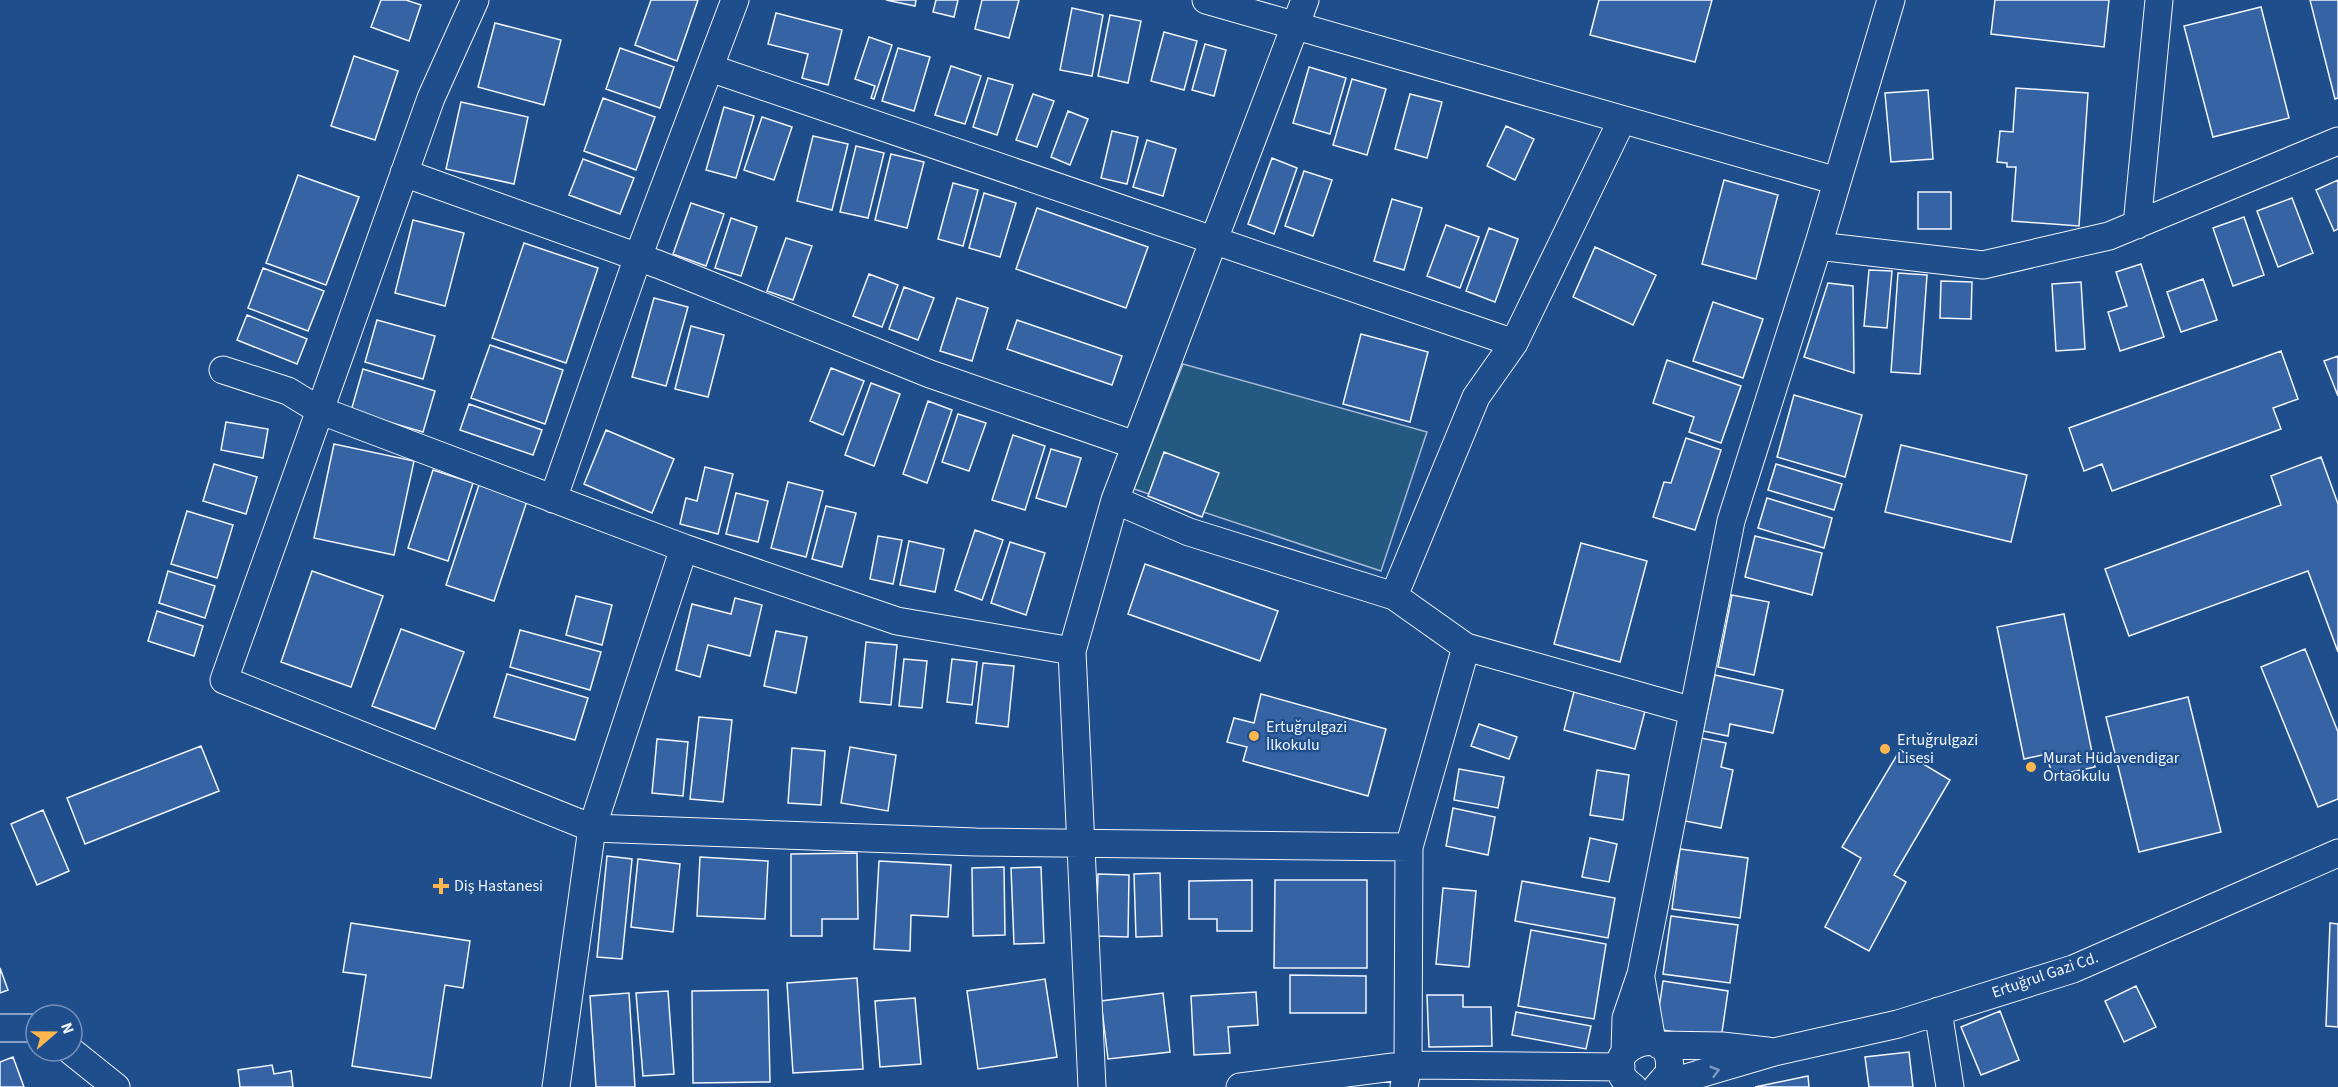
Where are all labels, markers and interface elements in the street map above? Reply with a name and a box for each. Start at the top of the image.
place label: Ertuğrulgazi İlkokulu [1266,716,1347,756]
marker: Ertuğrulgazi İlkokulu [1247,729,1261,743]
place label: Ertuğrulgazi Lisesi [1897,729,1978,769]
marker: Ertuğrulgazi Lisesi [1878,742,1892,756]
place label: Murat Hüdavendigar Ortaokulu [2043,747,2180,787]
marker: Murat Hüdavendigar Ortaokulu [2024,760,2038,774]
place label: Diş Hastanesi [454,875,543,897]
marker: Diş Hastanesi [432,877,450,895]
street label: Ertuğrul Gazi Cd. [1989,946,2101,1004]
north arrow [24,1003,84,1063]
text: N [55,1019,79,1037]
one-way arrow [1710,1065,1720,1078]

